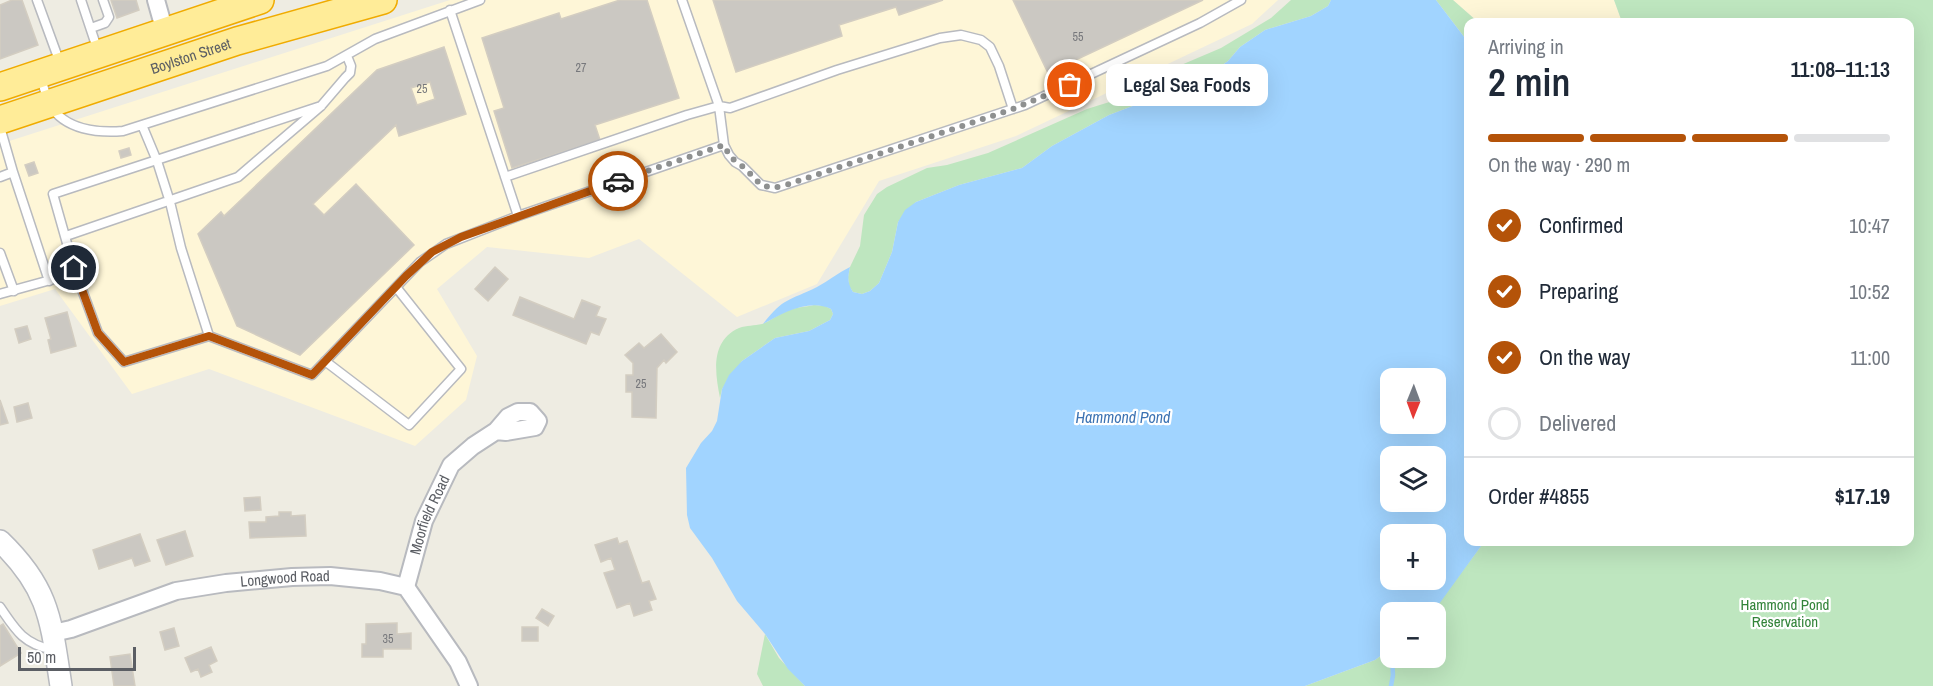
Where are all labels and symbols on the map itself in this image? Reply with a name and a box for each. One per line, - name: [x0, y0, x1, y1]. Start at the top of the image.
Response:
- house number: 55: [1073, 29, 1084, 45]
- street label: Boylston Street: [148, 33, 234, 79]
- pin: [1044, 59, 1095, 110]
- house number: 27: [576, 60, 587, 76]
- callout: Legal Sea Foods: [1106, 64, 1268, 106]
- house number: 25: [417, 81, 428, 97]
- courier: [588, 151, 648, 211]
- pin: [48, 242, 99, 293]
- north arrow: [1380, 368, 1446, 434]
- house number: 25: [636, 376, 647, 392]
- water label: Hammond Pond: [1076, 406, 1171, 428]
- street label: Moorfield Road: [404, 471, 455, 557]
- street label: Longwood Road: [239, 565, 330, 592]
- park label: Hammond Pond Reservation: [1741, 594, 1829, 632]
- house number: 35: [383, 631, 394, 647]
- scale bar: [18, 644, 136, 672]

